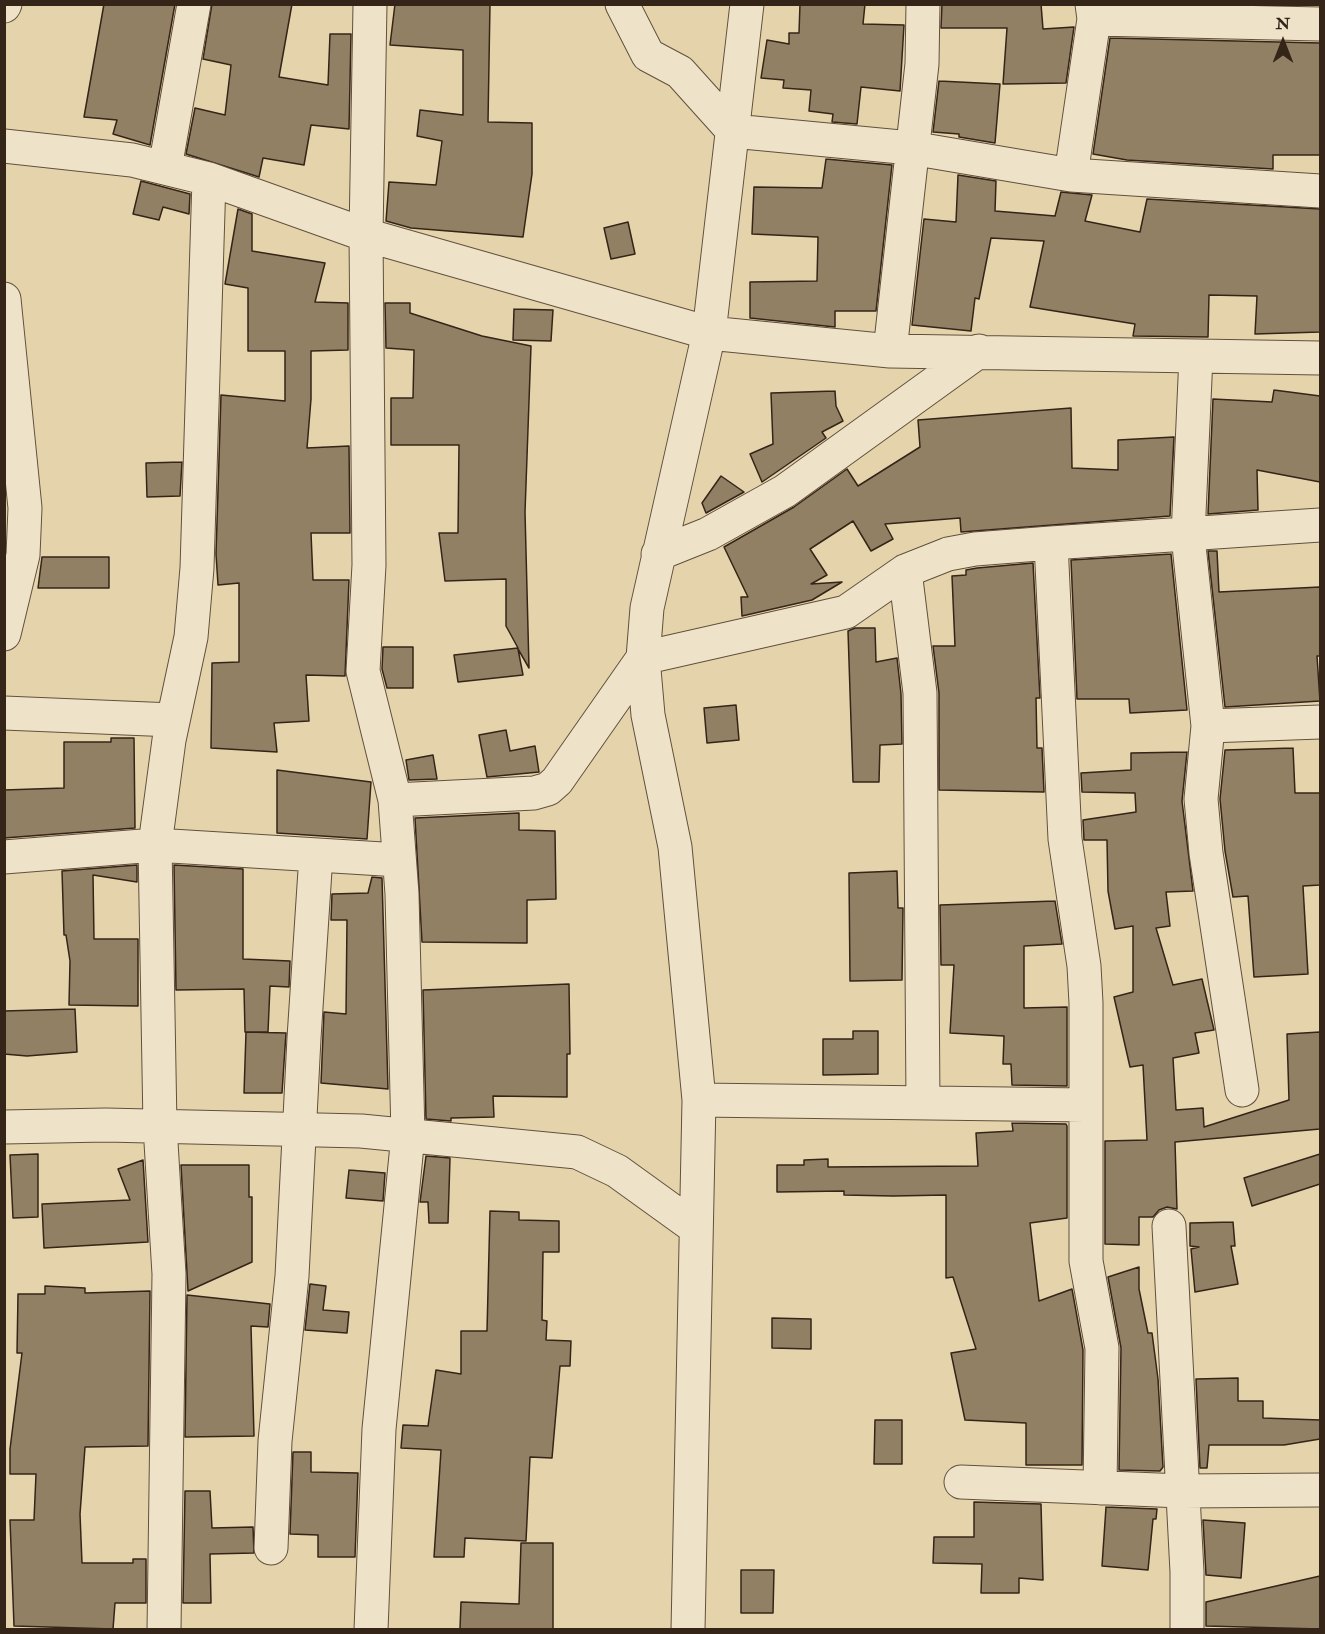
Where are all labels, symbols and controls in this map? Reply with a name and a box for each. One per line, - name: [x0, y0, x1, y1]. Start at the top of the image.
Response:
- north arrow: [1253, 12, 1313, 72]
- text: N: [1276, 14, 1290, 34]

